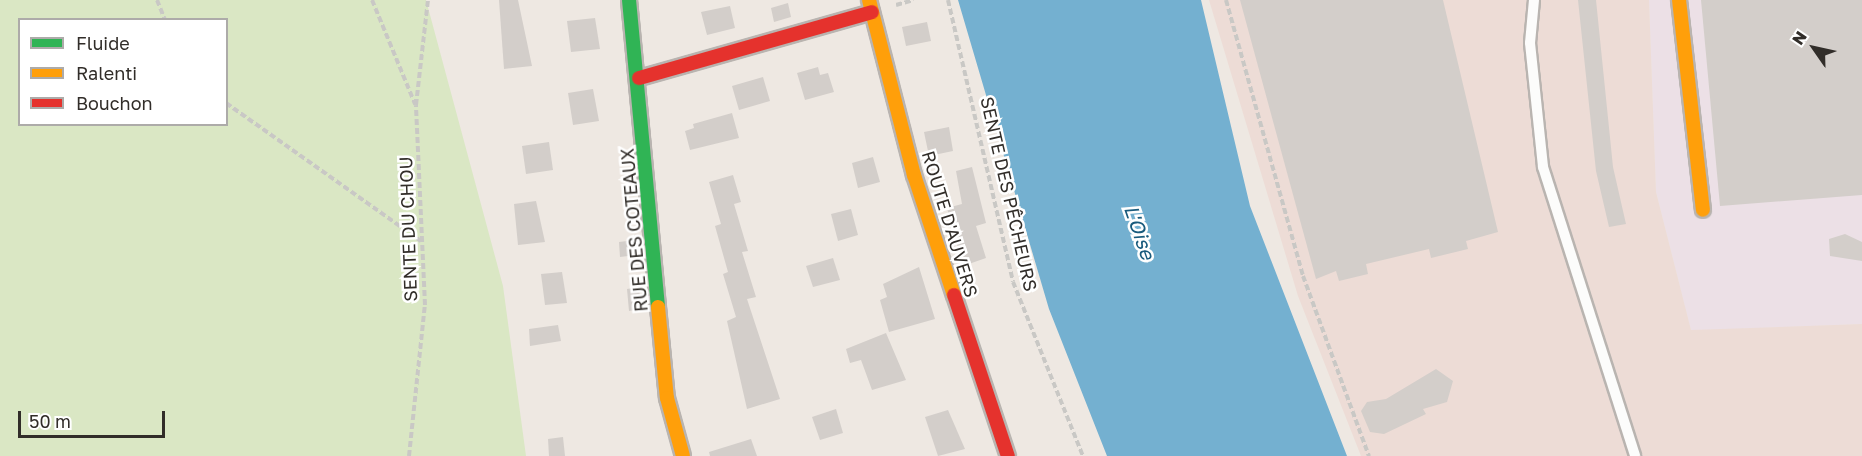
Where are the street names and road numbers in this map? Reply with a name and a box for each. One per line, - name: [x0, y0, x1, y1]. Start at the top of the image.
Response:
- street label: SENTE DES PÊCHEURS: [976, 95, 1042, 293]
- street label: RUE DES COTEAUX: [616, 147, 652, 313]
- street label: ROUTE D'AUVERS: [917, 148, 983, 300]
- street label: SENTE DU CHOU: [395, 156, 421, 302]

